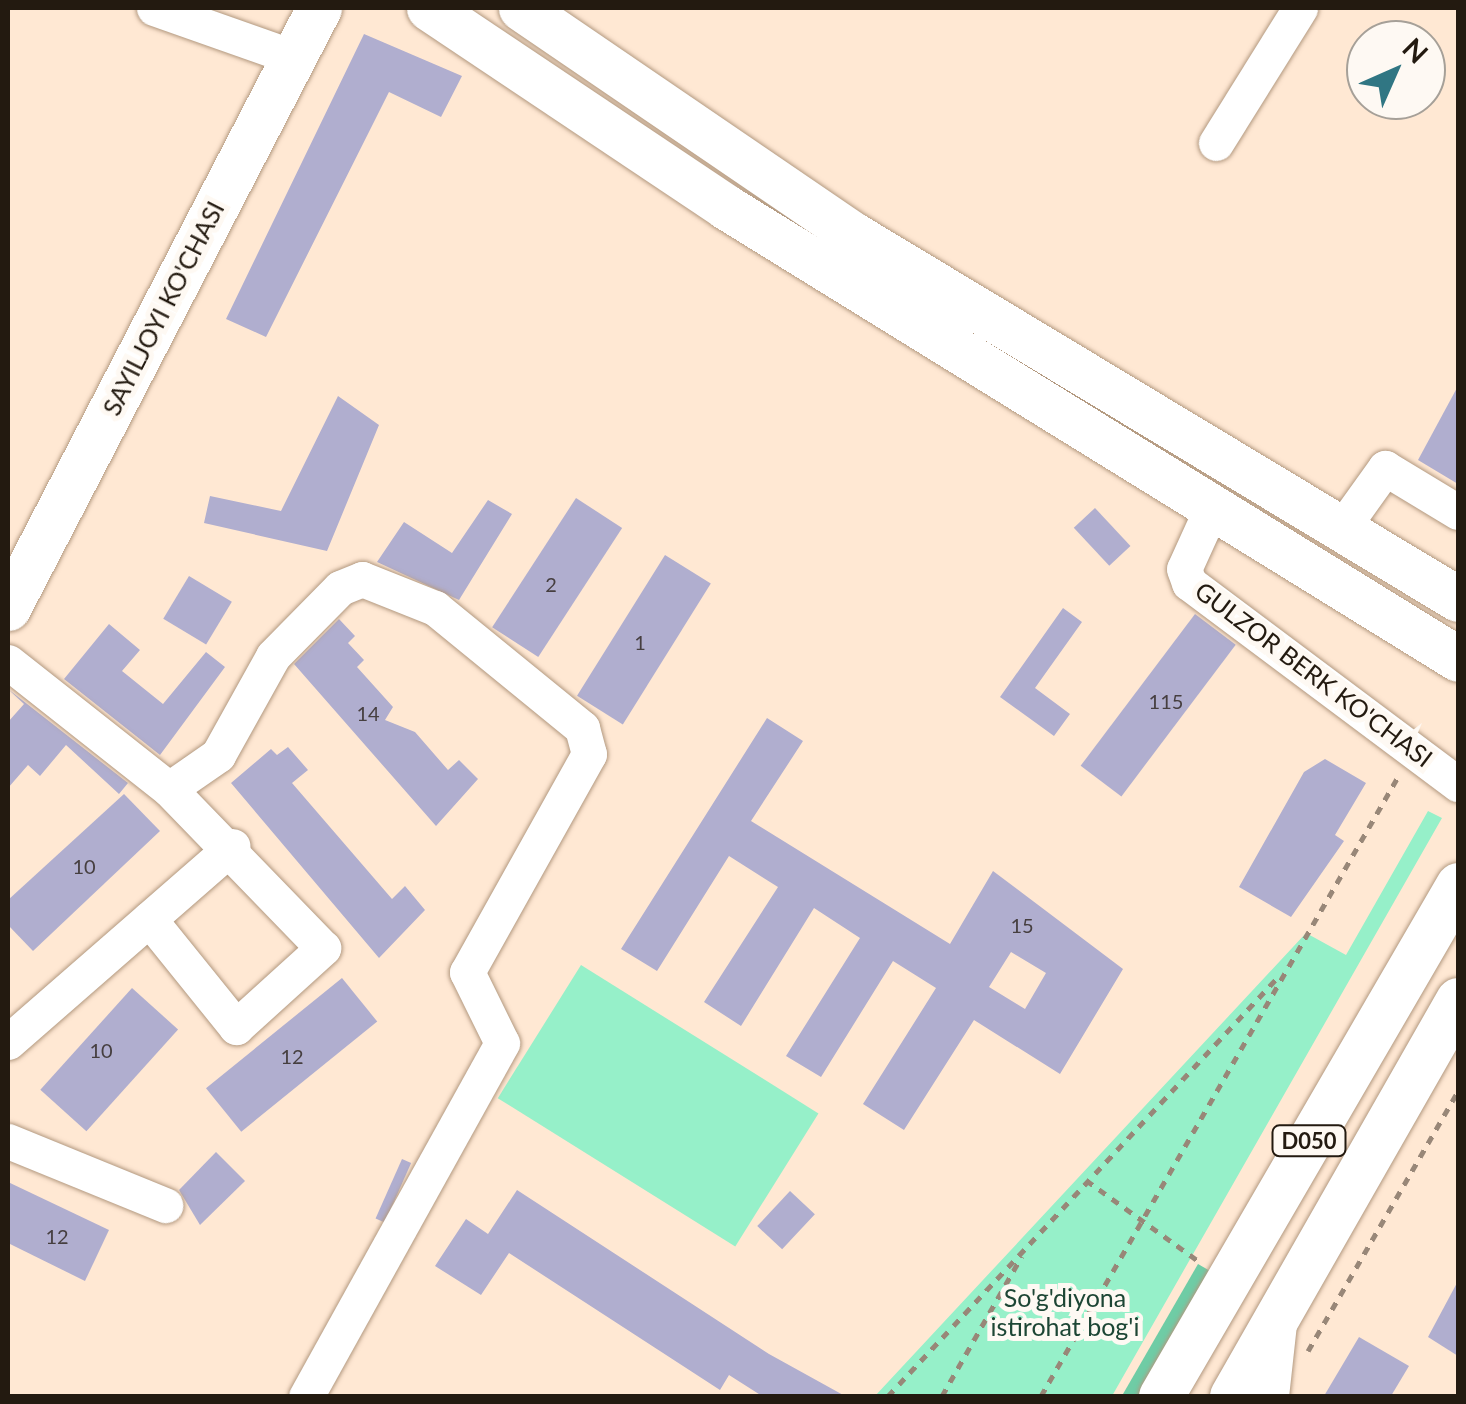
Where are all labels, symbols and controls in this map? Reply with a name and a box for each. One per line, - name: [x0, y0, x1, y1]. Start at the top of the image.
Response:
- north arrow: [1346, 20, 1446, 120]
- text: N: [1396, 31, 1435, 70]
- street label: SAYILJOYI KO'CHASI: [96, 196, 230, 420]
- house number: 2: [545, 572, 557, 596]
- street label: GULZOR BERK KO'CHASI: [1189, 575, 1439, 773]
- house number: 1: [634, 630, 646, 654]
- house number: 115: [1149, 689, 1183, 713]
- house number: 14: [356, 701, 380, 725]
- house number: 10: [72, 854, 96, 878]
- house number: 15: [1010, 913, 1034, 937]
- house number: 10: [89, 1038, 113, 1062]
- house number: 12: [280, 1044, 304, 1068]
- road number: D050: [1269, 1124, 1349, 1158]
- house number: 12: [45, 1224, 69, 1248]
- park label: So'g'diyona istirohat bog'i: [991, 1283, 1139, 1342]

